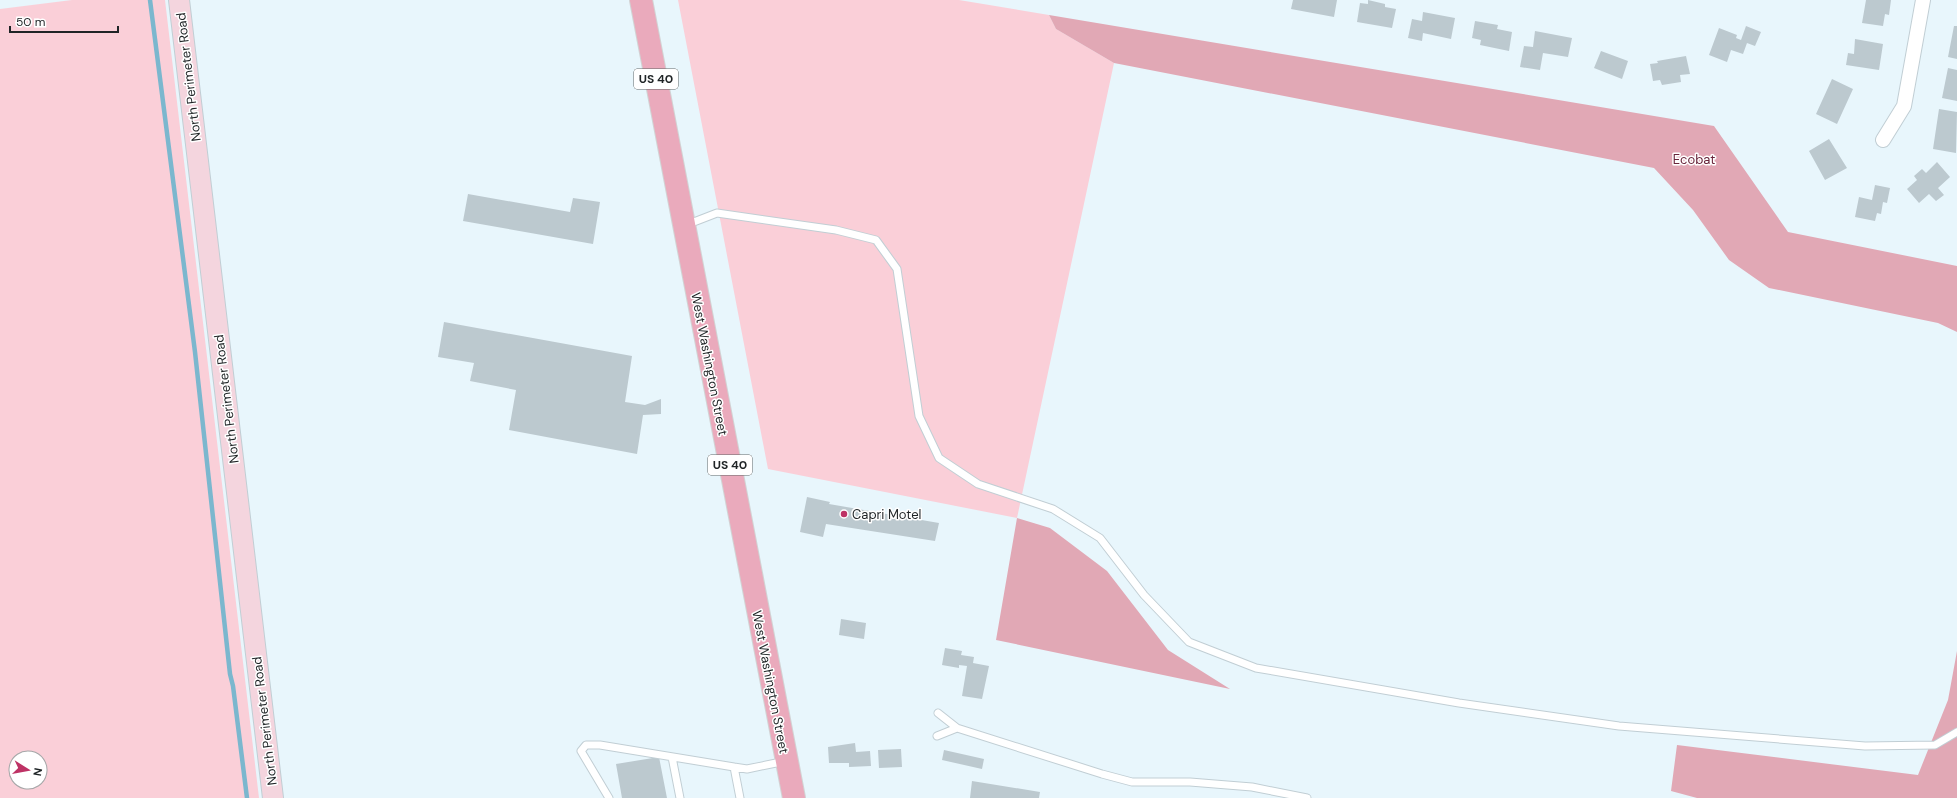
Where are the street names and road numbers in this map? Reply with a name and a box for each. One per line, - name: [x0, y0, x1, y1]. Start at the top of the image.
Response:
- street label: North Perimeter Road: [172, 12, 205, 142]
- road number: US 40: [634, 69, 678, 89]
- street label: West Washington Street: [687, 291, 732, 437]
- street label: North Perimeter Road: [210, 334, 243, 464]
- road number: US 40: [708, 455, 752, 475]
- street label: West Washington Street: [748, 609, 793, 755]
- street label: North Perimeter Road: [248, 656, 281, 786]

